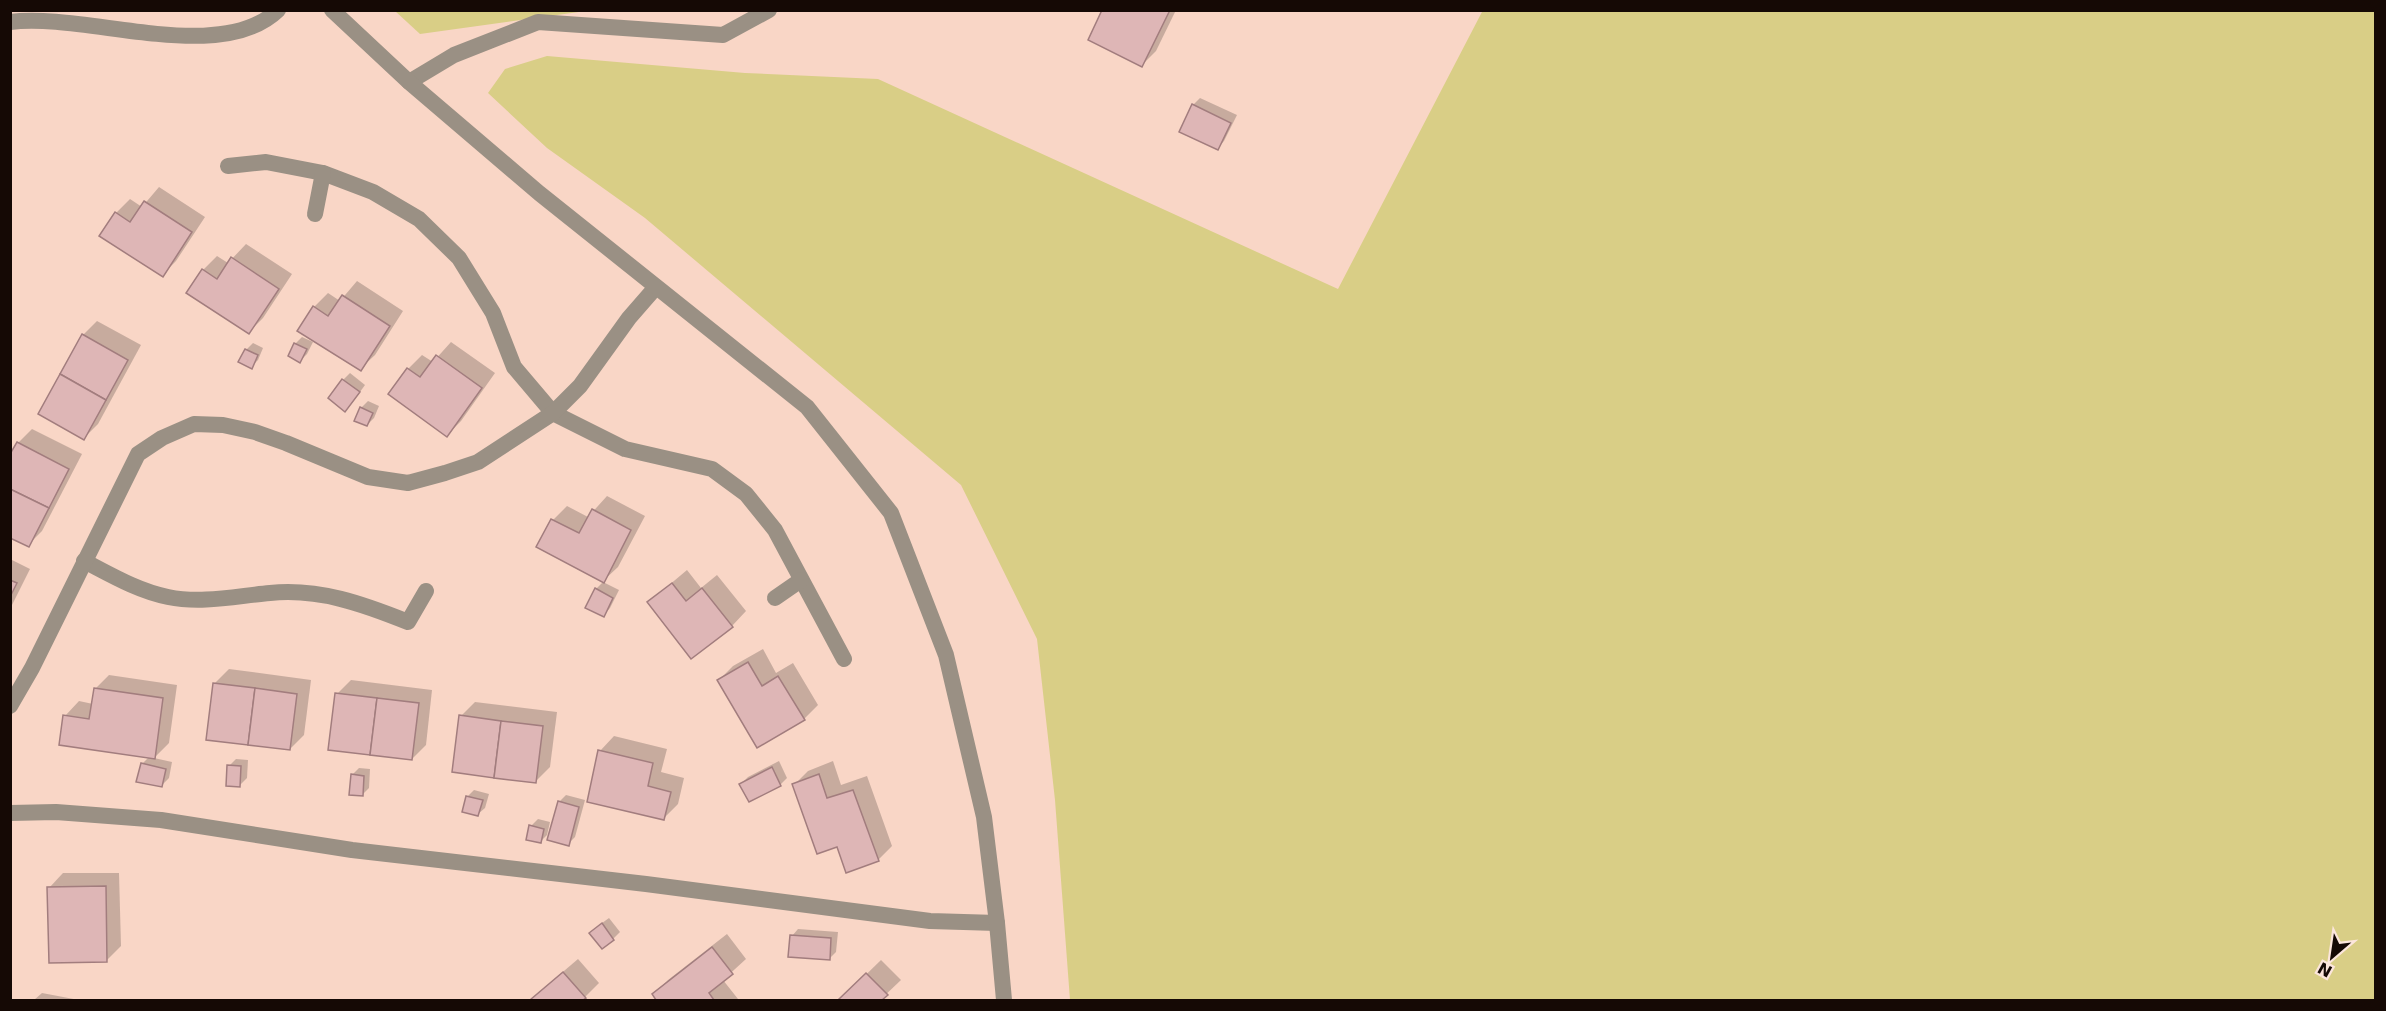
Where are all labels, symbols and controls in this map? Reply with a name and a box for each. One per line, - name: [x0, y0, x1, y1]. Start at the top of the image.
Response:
- north arrow: [2302, 927, 2362, 987]
- text: N: [2315, 958, 2335, 981]

